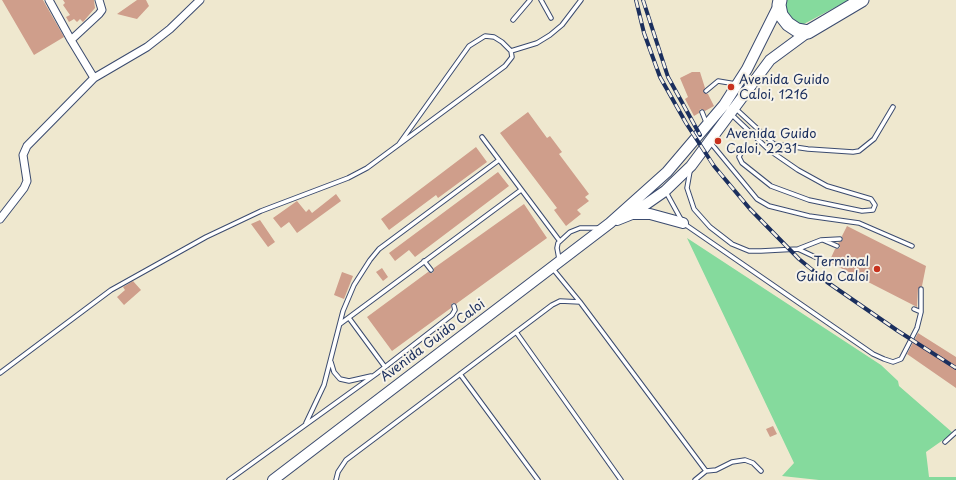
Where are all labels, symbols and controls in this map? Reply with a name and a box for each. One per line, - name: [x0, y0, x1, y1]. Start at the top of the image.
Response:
- place label: Avenida Guido Caloi, 1216: [739, 72, 829, 103]
- marker: Avenida Guido Caloi, 1216: [726, 82, 736, 92]
- place label: Avenida Guido Caloi, 2231: [726, 126, 816, 157]
- marker: Avenida Guido Caloi, 2231: [713, 136, 723, 146]
- place label: Terminal Guido Caloi: [796, 254, 869, 285]
- marker: Terminal Guido Caloi: [872, 264, 882, 274]
- street label: Avenida Guido Caloi: [378, 297, 488, 385]

